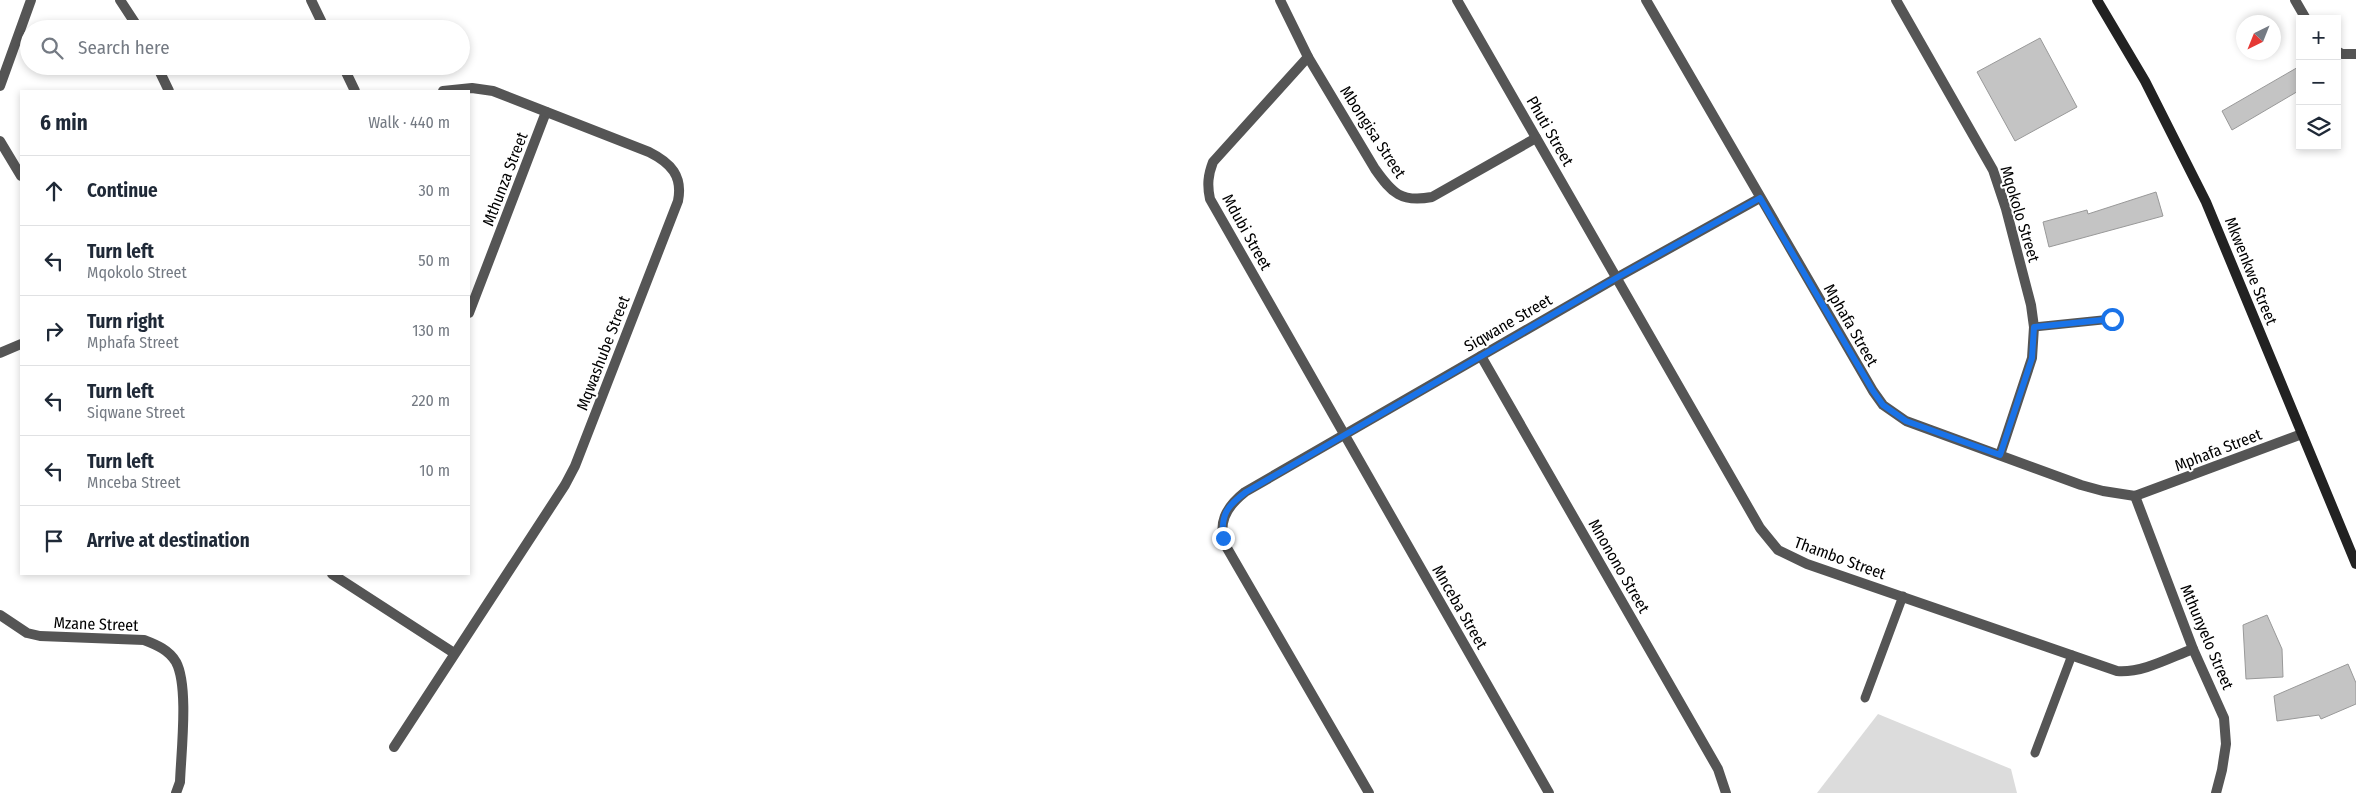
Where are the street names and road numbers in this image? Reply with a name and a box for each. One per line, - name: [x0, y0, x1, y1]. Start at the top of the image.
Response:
- street label: Mbongisa Street: [1336, 82, 1410, 182]
- street label: Phuti Street: [1522, 93, 1578, 170]
- street label: Mthunza Street: [478, 129, 532, 229]
- street label: Mqokolo Street: [1996, 164, 2044, 265]
- street label: Mdubi Street: [1218, 191, 1276, 274]
- street label: Mkwenkwe Street: [2221, 214, 2282, 328]
- street label: Mphafa Street: [1820, 281, 1883, 370]
- street label: Siqwane Street: [1461, 290, 1556, 356]
- street label: Mqwashube Street: [572, 292, 634, 413]
- street label: Mphafa Street: [2172, 424, 2265, 475]
- street label: Mnonono Street: [1585, 516, 1654, 617]
- street label: Thambo Street: [1792, 533, 1889, 584]
- street label: Mnceba Street: [1428, 562, 1492, 653]
- street label: Mthunyelo Street: [2176, 582, 2238, 693]
- street label: Mzane Street: [53, 613, 139, 635]

